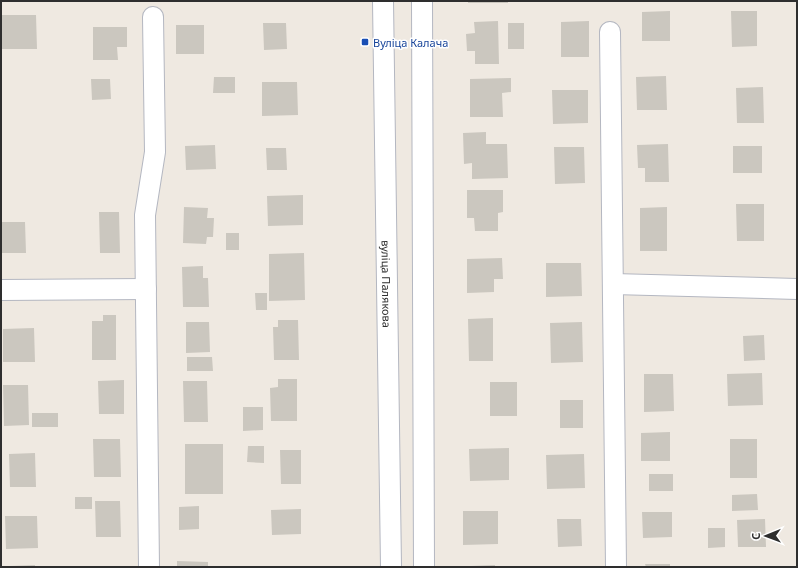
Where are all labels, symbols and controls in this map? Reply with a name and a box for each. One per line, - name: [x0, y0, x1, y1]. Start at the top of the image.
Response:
- place label: Вуліца Калача: [373, 35, 448, 50]
- marker: Вуліца Калача: [360, 37, 370, 47]
- street label: вуліца Палякова: [379, 240, 395, 328]
- north arrow: [746, 516, 786, 556]
- text: С: [748, 532, 763, 540]

